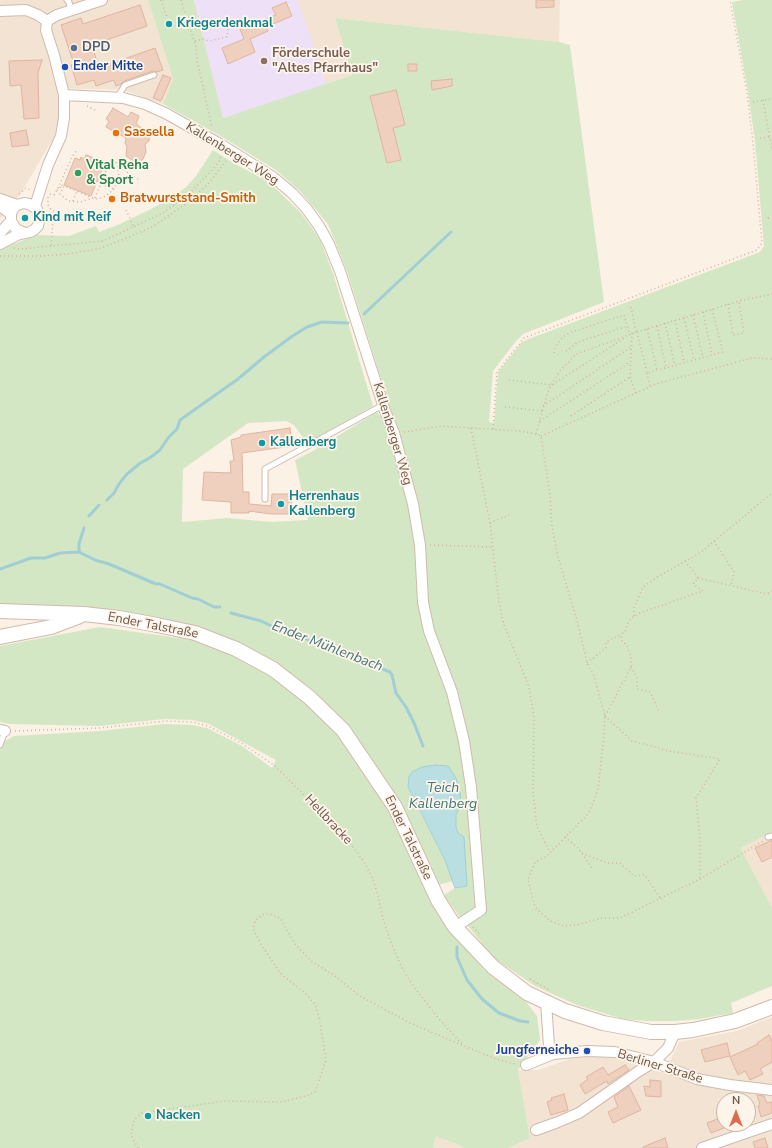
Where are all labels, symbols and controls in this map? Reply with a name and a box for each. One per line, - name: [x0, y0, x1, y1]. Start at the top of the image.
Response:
- place label: Kriegerdenkmal: [177, 16, 273, 32]
- marker: Kriegerdenkmal: [164, 19, 174, 29]
- place label: DPD: [82, 40, 110, 56]
- marker: DPD: [69, 43, 79, 53]
- place label: Förderschule "Altes Pfarrhaus": [272, 46, 378, 77]
- marker: Förderschule "Altes Pfarrhaus": [259, 56, 269, 66]
- place label: Ender Mitte: [73, 59, 143, 75]
- marker: Ender Mitte: [60, 62, 70, 72]
- street label: Kallenberger Weg: [183, 119, 281, 189]
- place label: Sassella: [124, 125, 174, 141]
- marker: Sassella: [111, 128, 121, 138]
- place label: Vital Reha & Sport: [86, 158, 149, 189]
- marker: Vital Reha & Sport: [73, 168, 83, 178]
- place label: Bratwurststand-Smith: [120, 191, 256, 207]
- marker: Bratwurststand-Smith: [107, 194, 117, 204]
- place label: Kind mit Reif: [33, 210, 111, 226]
- marker: Kind mit Reif: [20, 213, 30, 223]
- street label: Kallenberger Weg: [369, 381, 415, 487]
- place label: Kallenberg: [270, 435, 336, 451]
- marker: Kallenberg: [257, 438, 267, 448]
- place label: Herrenhaus Kallenberg: [289, 489, 359, 520]
- marker: Herrenhaus Kallenberg: [276, 499, 286, 509]
- street label: Ender Talstraße: [106, 610, 200, 642]
- water label: Ender Mühlenbach: [269, 618, 385, 676]
- water label: Teich Kallenberg: [409, 781, 477, 814]
- street label: Hellbracke: [301, 792, 355, 848]
- street label: Ender Talstraße: [381, 793, 435, 883]
- place label: Jungferneiche: [496, 1043, 579, 1059]
- marker: Jungferneiche: [582, 1046, 592, 1056]
- street label: Berliner Straße: [615, 1047, 705, 1087]
- north arrow: [716, 1092, 756, 1132]
- text: N: [732, 1093, 740, 1108]
- place label: Nacken: [156, 1108, 200, 1124]
- marker: Nacken: [143, 1111, 153, 1121]

